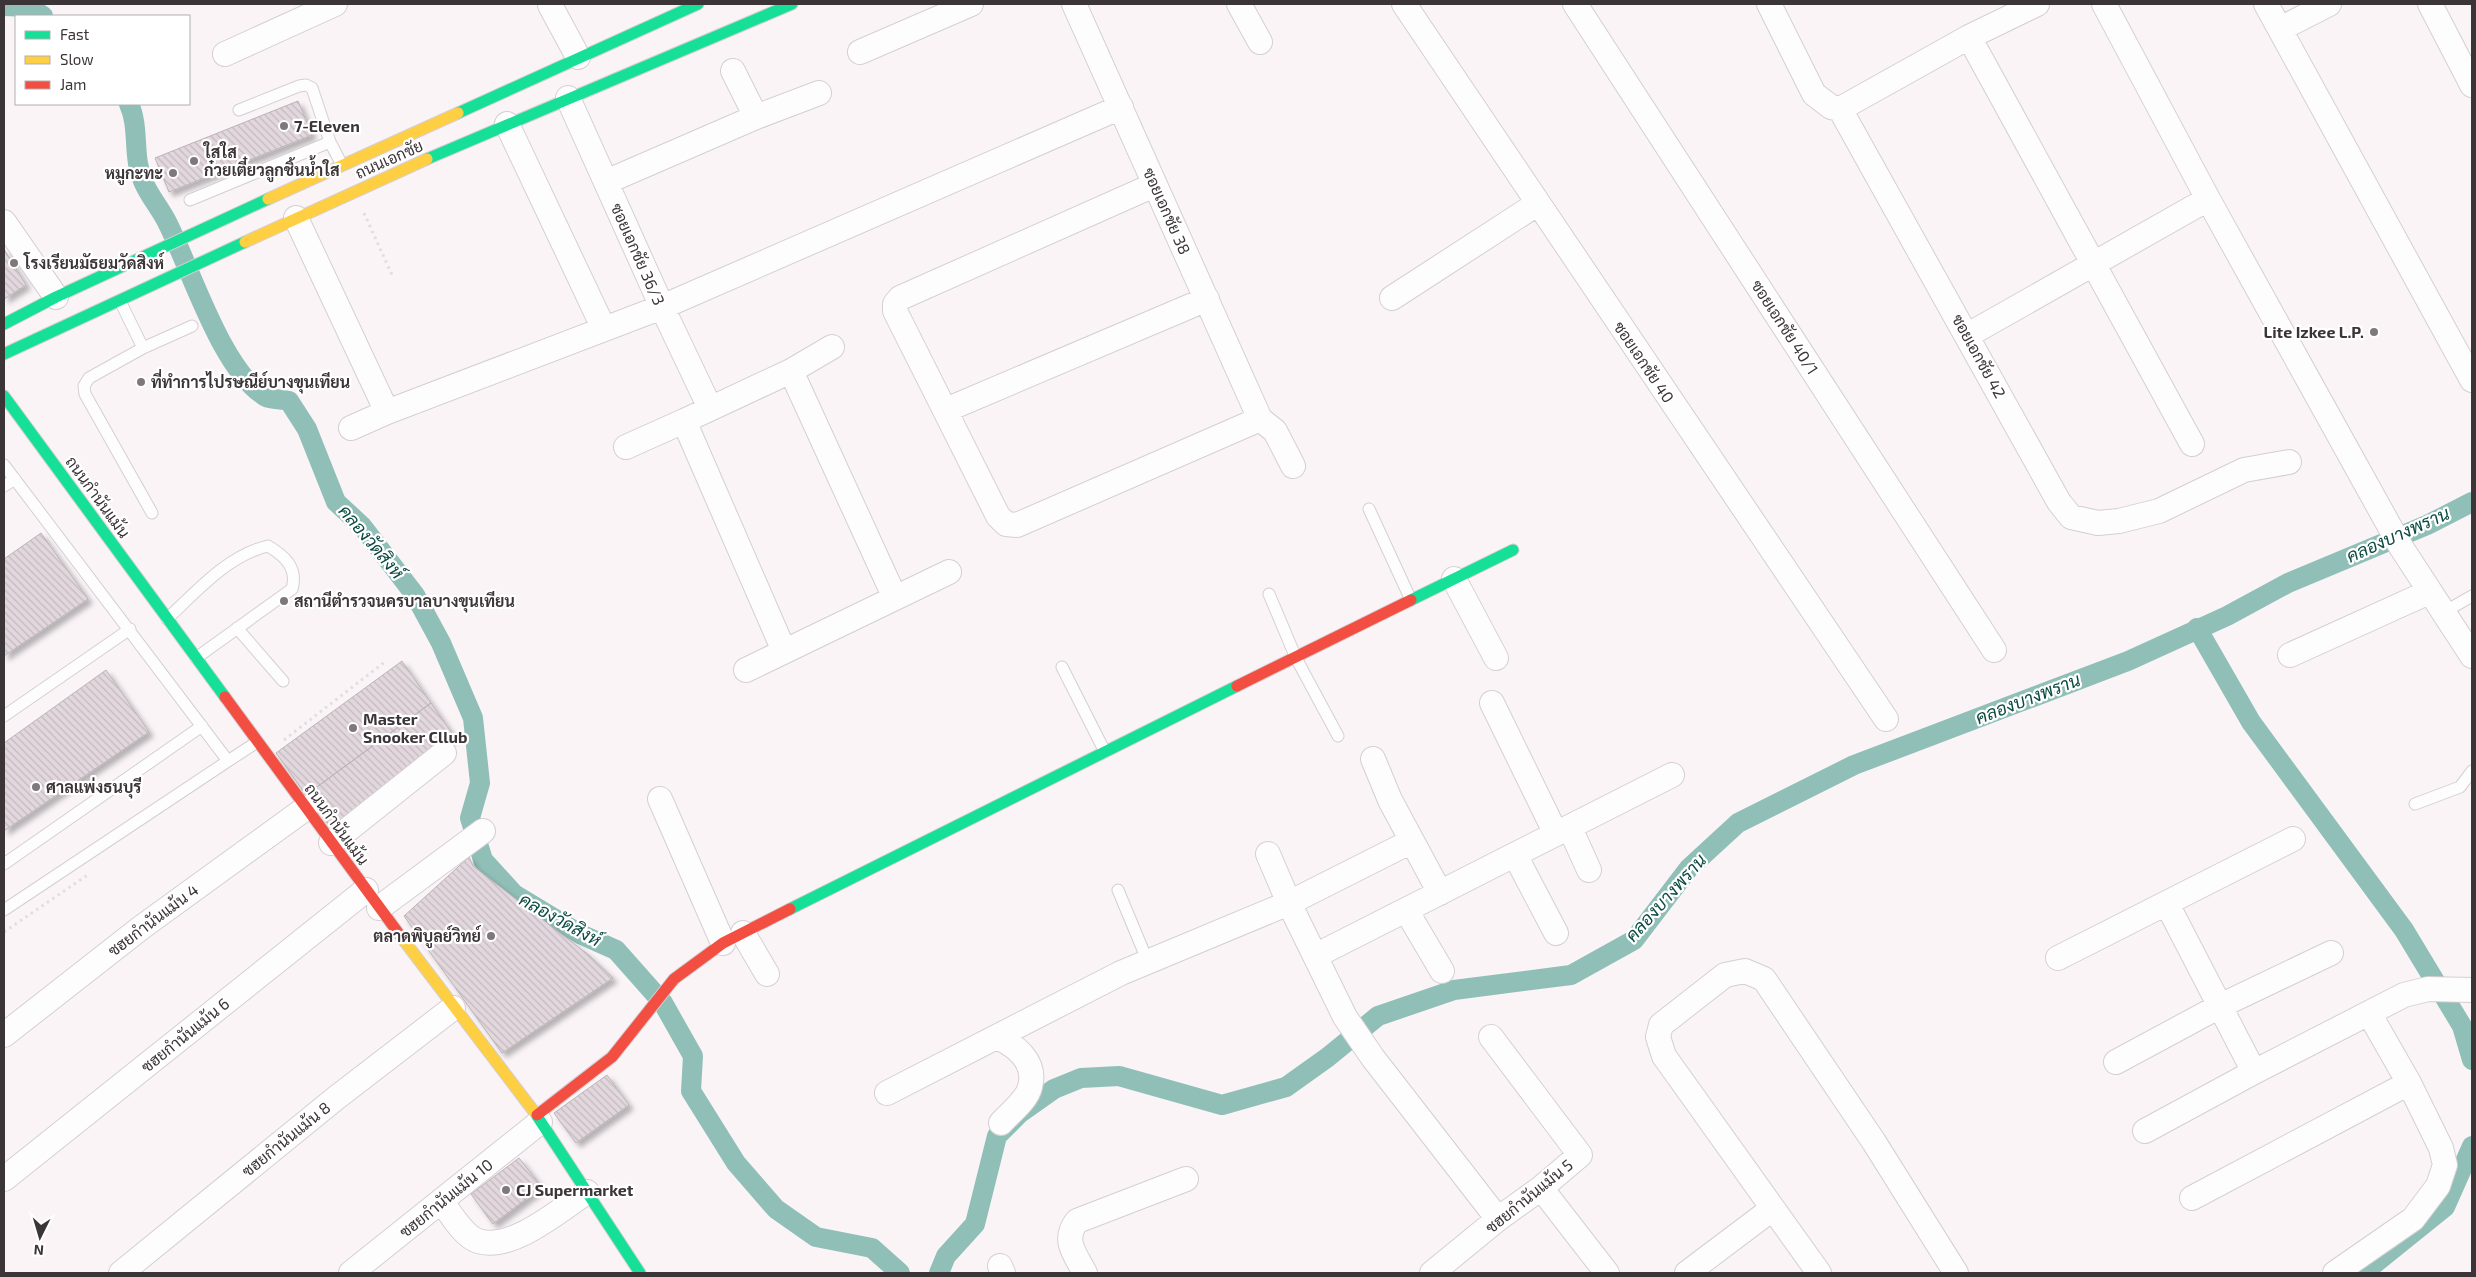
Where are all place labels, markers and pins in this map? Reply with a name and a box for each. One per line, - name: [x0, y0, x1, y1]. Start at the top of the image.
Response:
- place label: 7-Eleven: [294, 116, 360, 135]
- marker: 7-Eleven: [278, 120, 290, 132]
- place label: ใสใส ก๋วยเตี๋ยวลูกชิ้นน้ำใส: [202, 141, 340, 183]
- marker: ใสใส ก๋วยเตี๋ยวลูกชิ้นน้ำใส: [188, 155, 200, 167]
- place label: หมูกะทะ: [105, 163, 163, 186]
- marker: หมูกะทะ: [167, 167, 179, 179]
- place label: โรงเรียนมัธยมวัดสิงห์: [23, 252, 165, 272]
- marker: โรงเรียนมัธยมวัดสิงห์: [8, 257, 20, 269]
- place label: Lite Izkee L.P.: [2264, 322, 2364, 341]
- marker: Lite Izkee L.P.: [2368, 326, 2380, 338]
- place label: ที่ทำการไปรษณีย์บางขุนเทียน: [151, 368, 350, 394]
- marker: ที่ทำการไปรษณีย์บางขุนเทียน: [135, 376, 147, 388]
- place label: สถานีตำรวจนครบาลบางขุนเทียน: [294, 591, 515, 613]
- marker: สถานีตำรวจนครบาลบางขุนเทียน: [278, 595, 290, 607]
- place label: Master Snooker Cllub: [363, 709, 467, 746]
- marker: Master Snooker Cllub: [347, 722, 359, 734]
- place label: ศาลแพ่งธนบุรี: [46, 777, 142, 799]
- marker: ศาลแพ่งธนบุรี: [30, 781, 42, 793]
- place label: ตลาดพิบูลย์วิทย์: [373, 925, 482, 949]
- marker: ตลาดพิบูลย์วิทย์: [485, 930, 497, 942]
- place label: CJ Supermarket: [516, 1180, 634, 1199]
- marker: CJ Supermarket: [500, 1184, 512, 1196]

